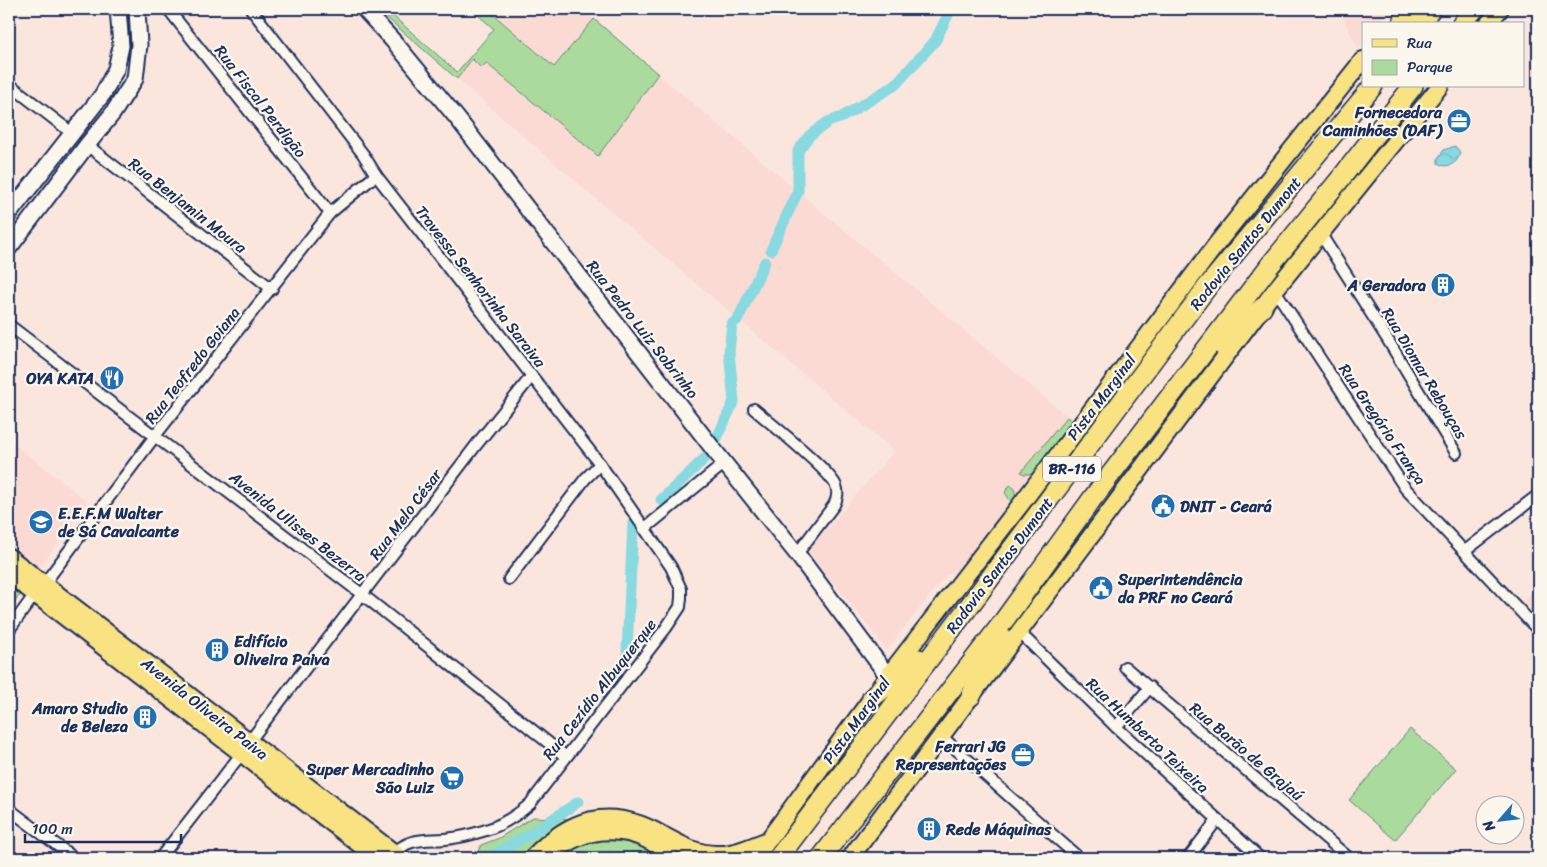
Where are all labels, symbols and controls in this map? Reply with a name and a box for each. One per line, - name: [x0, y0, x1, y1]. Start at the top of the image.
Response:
- legend: [1362, 22, 1524, 88]
- text: Rua: [1407, 30, 1432, 56]
- street label: Rua Fiscal Perdigão: [207, 38, 314, 164]
- text: Parque: [1407, 54, 1452, 80]
- place label: Fornecedora Caminhões (DAF): [1322, 98, 1443, 145]
- office icon: Fornecedora Caminhões (DAF): [1446, 108, 1472, 134]
- street label: Rua Benjamin Moura: [122, 150, 254, 262]
- street label: Rodovia Santos Dumont: [1182, 170, 1309, 317]
- street label: Travessa Senhorinha Saraiva: [408, 199, 554, 375]
- street label: Rua Pedro Luiz Sobrinho: [579, 253, 706, 405]
- place label: A Geradora: [1347, 271, 1426, 300]
- building icon: A Geradora: [1430, 272, 1456, 298]
- street label: Rua Teofredo Goiana: [137, 300, 248, 431]
- street label: Rua Diomar Rebouças: [1374, 302, 1476, 445]
- street label: Pista Marginal: [1059, 347, 1144, 447]
- street label: Rua Gregório França: [1331, 357, 1434, 491]
- place label: OYA KATA: [25, 364, 94, 393]
- restaurant icon: OYA KATA: [99, 365, 125, 391]
- road number: BR-116: [1043, 456, 1101, 482]
- street label: Rua Melo César: [361, 461, 450, 566]
- street label: Avenida Ulisses Bezerra: [222, 463, 374, 590]
- street label: Rodovia Santos Dumont: [938, 490, 1061, 640]
- place label: DNIT - Ceará: [1180, 492, 1272, 521]
- public building icon: DNIT - Ceará: [1150, 493, 1176, 519]
- place label: E.E.F.M Walter de Sá Cavalcante: [58, 499, 180, 546]
- school or university icon: E.E.F.M Walter de Sá Cavalcante: [28, 509, 54, 535]
- place label: Superintendência da PRF no Ceará: [1117, 565, 1243, 612]
- public building icon: Superintendência da PRF no Ceará: [1088, 575, 1114, 601]
- street label: Rua Cezídio Albuquerque: [535, 612, 664, 767]
- place label: Edifício Oliveira Paiva: [233, 627, 330, 674]
- building icon: Edifício Oliveira Paiva: [204, 637, 230, 663]
- street label: Avenida Oliveira Paiva: [134, 648, 275, 768]
- street label: Pista Marginal: [815, 670, 899, 770]
- street label: Rua Humberto Teixeira: [1079, 670, 1216, 801]
- place label: Amaro Studio de Beleza: [31, 694, 129, 741]
- street label: Rua Barão de Grajaú: [1183, 694, 1311, 809]
- building icon: Amaro Studio de Beleza: [132, 704, 158, 730]
- place label: Ferrari JG Representações: [895, 732, 1006, 779]
- office icon: Ferrari JG Representações: [1010, 742, 1036, 768]
- place label: Super Mercadinho São Luiz: [305, 755, 435, 802]
- supermarket icon: Super Mercadinho São Luiz: [439, 765, 465, 791]
- north arrow: [1474, 794, 1524, 844]
- scale bar: [25, 812, 181, 844]
- place label: Rede Máquinas: [945, 815, 1052, 844]
- text: N: [1476, 815, 1503, 837]
- text: 100 m: [32, 816, 73, 842]
- building icon: Rede Máquinas: [916, 816, 942, 842]

